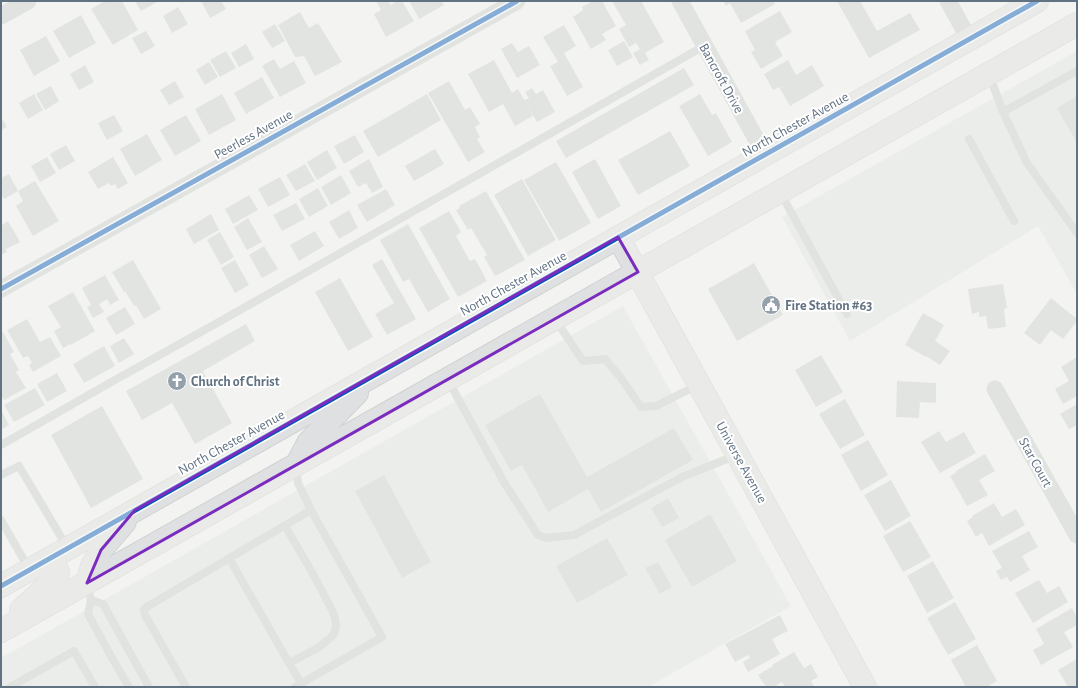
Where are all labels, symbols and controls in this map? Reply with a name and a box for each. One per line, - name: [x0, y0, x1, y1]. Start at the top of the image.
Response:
- street label: Bancroft Drive: [696, 41, 746, 116]
- street label: North Chester Avenue: [740, 90, 851, 160]
- street label: Peerless Avenue: [212, 108, 295, 162]
- street label: North Chester Avenue: [458, 249, 569, 319]
- public building icon: Fire Station #63: [760, 294, 782, 316]
- place label: Fire Station #63: [785, 299, 872, 313]
- church icon: Church of Christ: [166, 370, 188, 392]
- place label: Church of Christ: [191, 375, 280, 389]
- street label: North Chester Avenue: [176, 408, 287, 478]
- street label: Universe Avenue: [713, 419, 769, 505]
- street label: Star Court: [1016, 435, 1055, 490]

